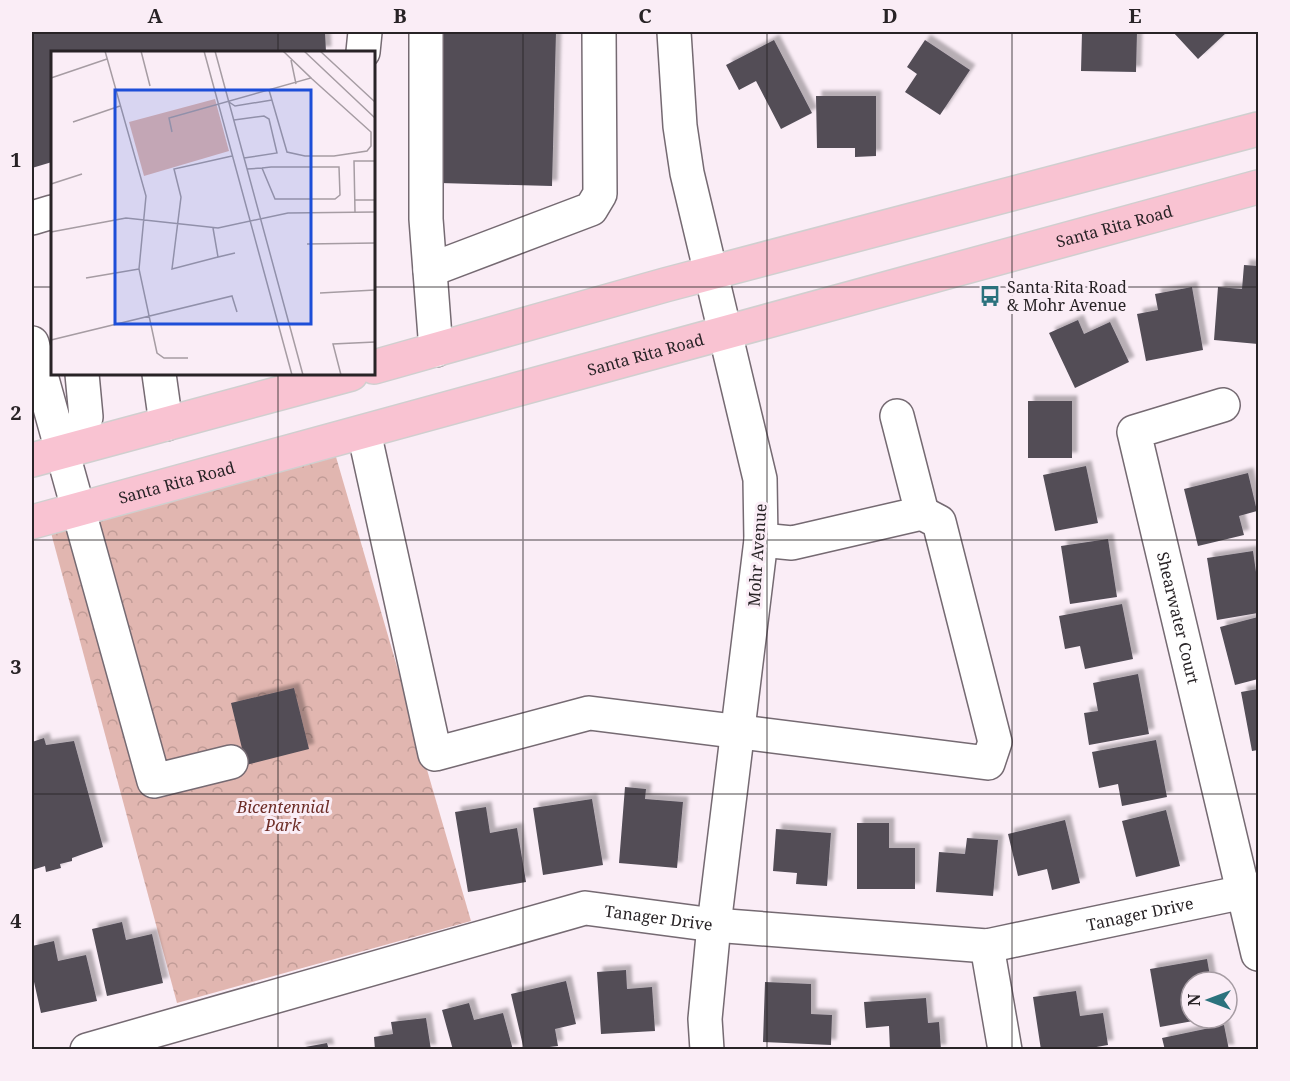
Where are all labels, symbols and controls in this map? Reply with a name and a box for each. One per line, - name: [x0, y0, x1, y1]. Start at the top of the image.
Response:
- text: A: [147, 2, 163, 29]
- text: B: [393, 2, 407, 29]
- text: C: [638, 2, 652, 29]
- text: D: [882, 2, 898, 29]
- text: E: [1128, 2, 1142, 29]
- inset map: [51, 51, 375, 375]
- text: 1: [10, 146, 22, 173]
- street label: Santa Rita Road: [1054, 200, 1175, 253]
- place label: Santa Rita Road & Mohr Avenue: [1007, 276, 1127, 316]
- bus stop icon: Santa Rita Road & Mohr Avenue: [978, 284, 1002, 308]
- street label: Santa Rita Road: [585, 328, 706, 381]
- text: 2: [10, 399, 22, 426]
- street label: Santa Rita Road: [116, 456, 238, 509]
- street label: Mohr Avenue: [742, 503, 772, 607]
- street label: Shearwater Court: [1152, 550, 1205, 686]
- text: 3: [10, 653, 22, 680]
- park label: Bicentennial Park: [236, 796, 329, 836]
- street label: Tanager Drive: [1084, 892, 1195, 936]
- street label: Tanager Drive: [603, 900, 714, 936]
- text: 4: [10, 907, 22, 934]
- north arrow: [1179, 970, 1239, 1030]
- text: N: [1183, 993, 1205, 1006]

